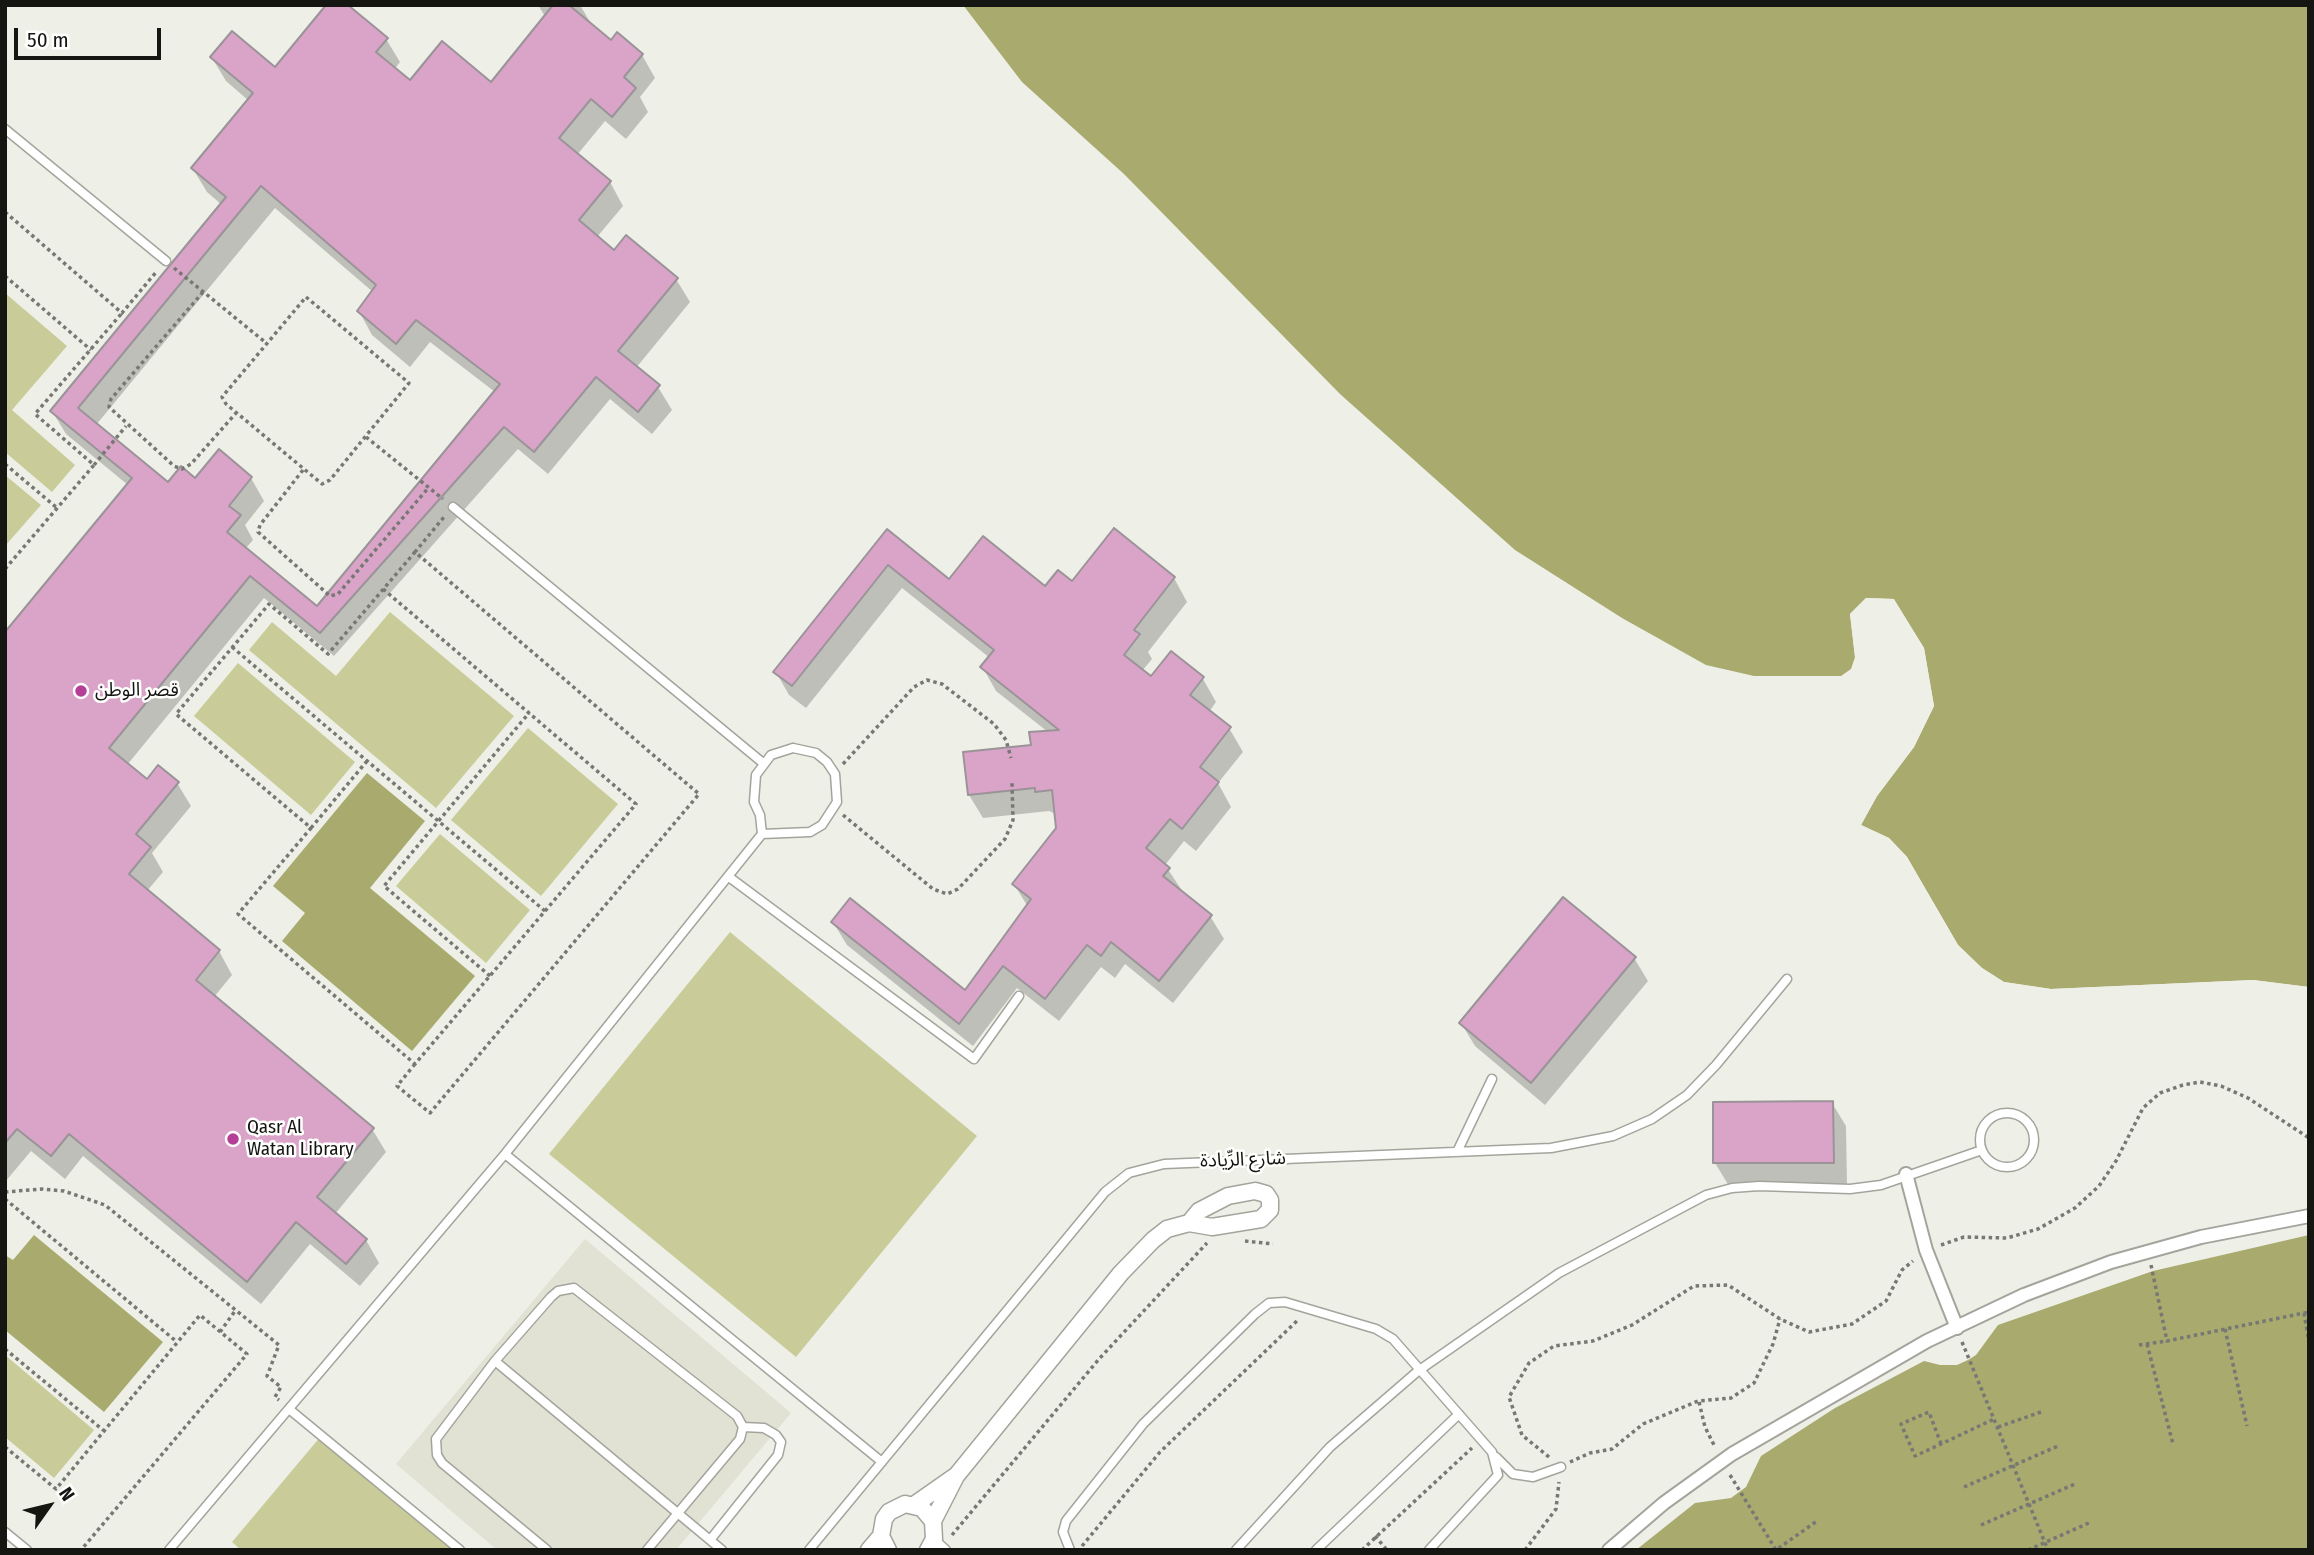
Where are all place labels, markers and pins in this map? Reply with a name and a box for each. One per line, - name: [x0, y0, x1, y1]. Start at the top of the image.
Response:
- place label: قصر الوطن: [95, 680, 179, 702]
- marker: قصر الوطن: [73, 683, 89, 699]
- place label: Qasr Al Watan Library: [247, 1117, 354, 1161]
- marker: Qasr Al Watan Library: [225, 1131, 241, 1147]

